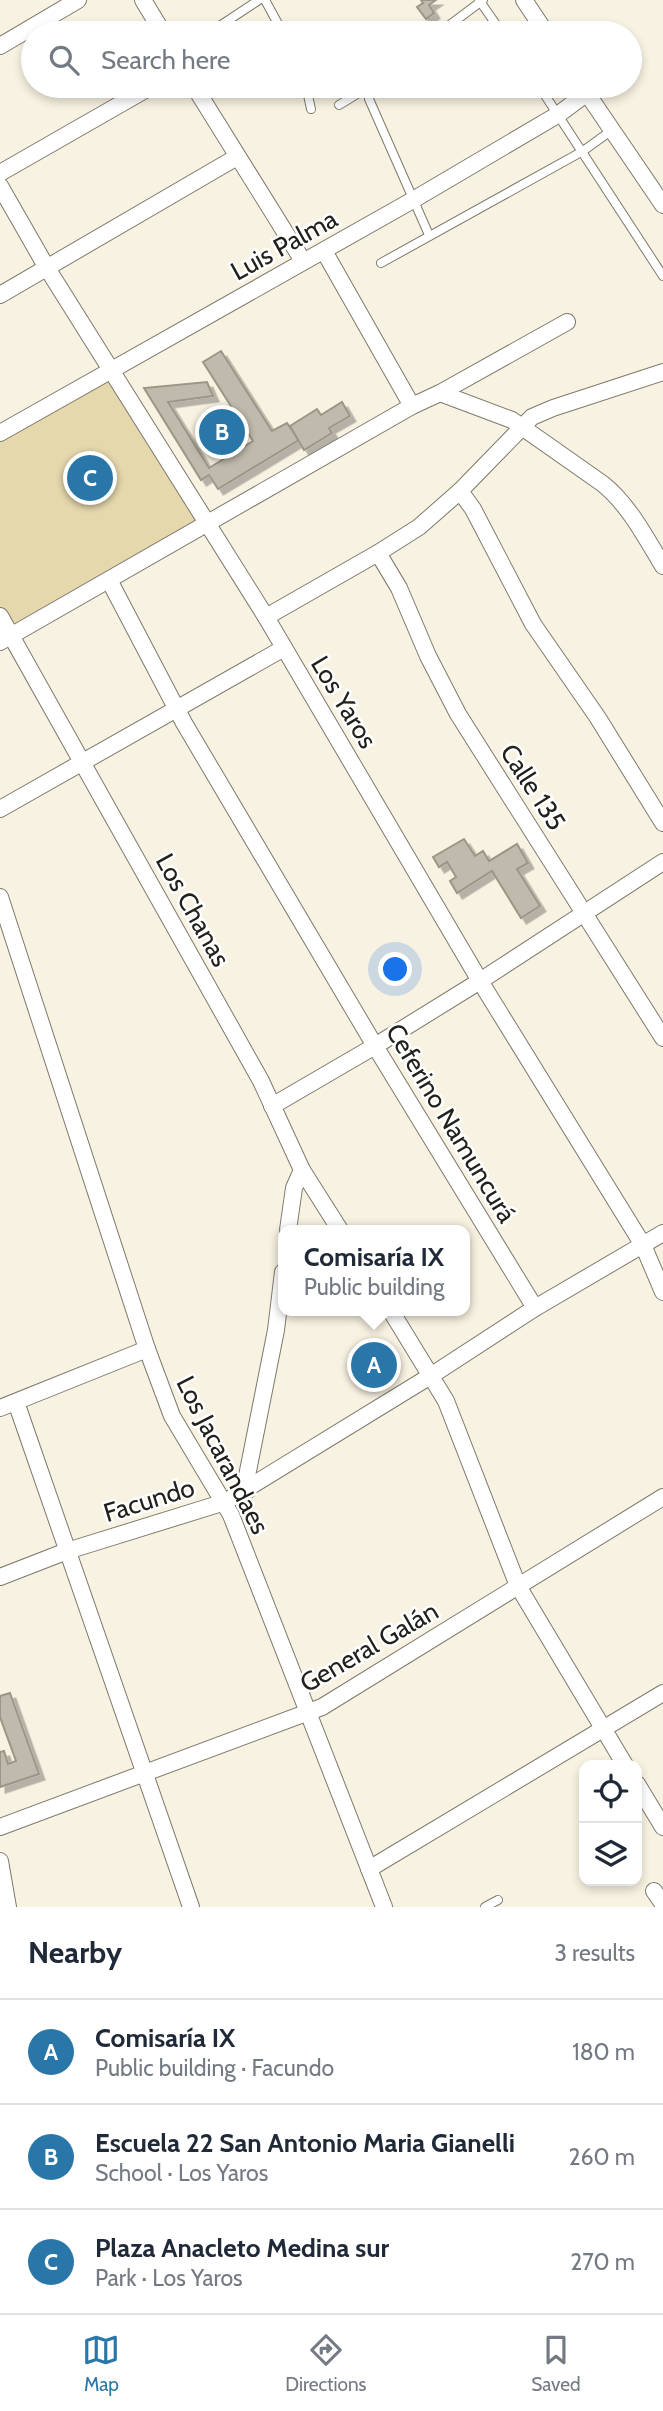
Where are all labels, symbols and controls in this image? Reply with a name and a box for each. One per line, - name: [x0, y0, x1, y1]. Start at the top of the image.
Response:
- search box: [21, 21, 642, 98]
- icon: search: [45, 41, 83, 79]
- text: Search here: [101, 44, 230, 76]
- street label: Luis Palma: [225, 202, 343, 287]
- pin: B: [199, 406, 245, 458]
- pin: C: [67, 452, 113, 504]
- street label: Los Yaros: [304, 650, 384, 754]
- street label: Calle 135: [493, 738, 573, 836]
- street label: Los Chanas: [149, 848, 237, 972]
- your location: [378, 952, 412, 986]
- street label: Ceferino Namuncurá: [379, 1018, 523, 1229]
- popup: [278, 1225, 470, 1316]
- text: Comisaría IX: [304, 1241, 444, 1273]
- text: Public building: [304, 1273, 444, 1301]
- pin: A: [351, 1339, 397, 1391]
- street label: Los Jacarandaes: [170, 1371, 277, 1539]
- street label: Facundo: [100, 1471, 198, 1529]
- street label: General Galán: [294, 1595, 444, 1699]
- map controls: [579, 1760, 642, 1886]
- button: locate: [579, 1760, 642, 1823]
- button: layers: [579, 1823, 642, 1886]
- text: Nearby: [28, 1934, 122, 1971]
- text: 3 results: [554, 1939, 635, 1967]
- text: Comisaría IX: [95, 2022, 235, 2054]
- text: A: [44, 2038, 58, 2066]
- text: 180 m: [572, 2038, 635, 2066]
- text: Public building · Facundo: [95, 2054, 334, 2082]
- text: Escuela 22 San Antonio Maria Gianelli: [95, 2127, 515, 2159]
- text: B: [44, 2143, 58, 2171]
- text: 260 m: [568, 2143, 635, 2171]
- text: School · Los Yaros: [95, 2159, 268, 2187]
- text: Plaza Anacleto Medina sur: [95, 2232, 389, 2264]
- text: C: [44, 2248, 58, 2276]
- text: 270 m: [570, 2248, 635, 2276]
- text: Park · Los Yaros: [95, 2264, 243, 2292]
- tab: Map: [82, 2331, 120, 2396]
- tab: Directions: [285, 2331, 366, 2396]
- tab: Saved: [531, 2331, 581, 2396]

